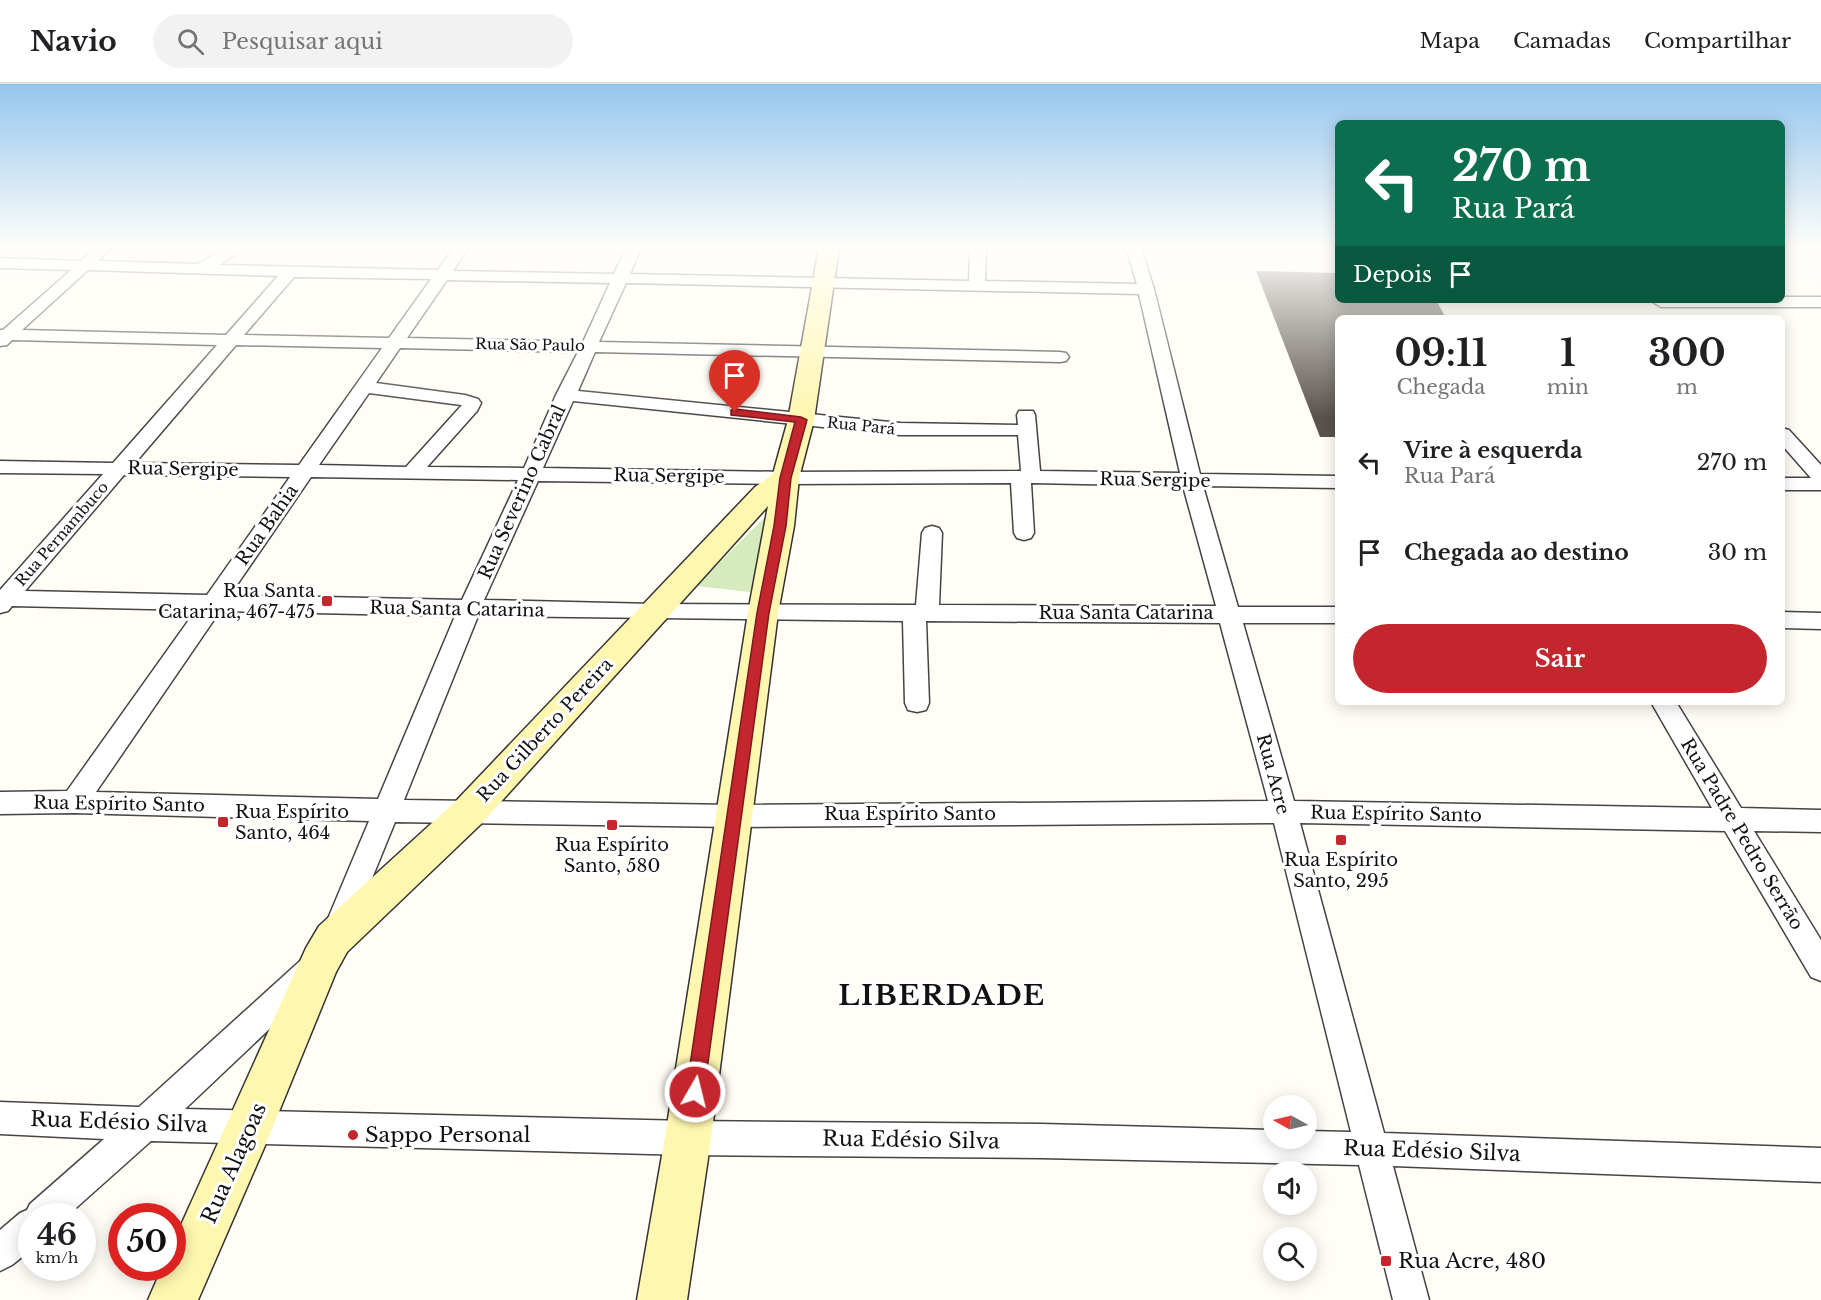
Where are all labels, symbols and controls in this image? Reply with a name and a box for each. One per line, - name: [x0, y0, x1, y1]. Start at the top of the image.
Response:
- search box: [153, 14, 573, 68]
- text: Navio: [30, 24, 117, 59]
- icon: search: [174, 25, 207, 58]
- text: Pesquisar aqui: [222, 28, 383, 55]
- text: Mapa: [1420, 28, 1480, 54]
- text: Camadas: [1513, 28, 1611, 54]
- text: Compartilhar: [1644, 28, 1791, 54]
- text: 270 m: [1452, 140, 1590, 192]
- icon: left: [1353, 144, 1431, 222]
- text: Rua Pará: [1452, 192, 1575, 225]
- icon: arrive: [1444, 258, 1477, 291]
- text: Depois: [1353, 261, 1432, 288]
- text: 09:11: [1394, 331, 1487, 376]
- text: 1: [1560, 331, 1576, 376]
- text: 300: [1648, 331, 1726, 376]
- street label: Rua São Paulo: [475, 334, 585, 355]
- pin: [709, 350, 760, 412]
- icon: arrive: [718, 359, 751, 392]
- text: Chegada: [1396, 375, 1485, 399]
- text: min: [1547, 375, 1589, 399]
- text: m: [1676, 375, 1698, 399]
- street label: Rua Severino Cabral: [474, 401, 570, 583]
- street label: Rua Pará: [826, 412, 897, 439]
- text: Vire à esquerda: [1404, 437, 1583, 464]
- icon: left: [1353, 446, 1386, 479]
- text: 270 m: [1697, 449, 1767, 476]
- street label: Rua Sergipe: [127, 457, 239, 481]
- street label: Rua Sergipe: [613, 464, 725, 488]
- text: Rua Pará: [1404, 464, 1495, 488]
- street label: Rua Sergipe: [1099, 468, 1211, 492]
- street label: Rua Pernambuco: [11, 477, 112, 590]
- street label: Rua Bahia: [231, 480, 303, 570]
- icon: arrive: [1353, 536, 1386, 569]
- text: Chegada ao destino: [1404, 539, 1629, 566]
- text: 30 m: [1708, 539, 1767, 566]
- place label: Rua Santa Catarina, 467-475: [158, 580, 315, 623]
- marker: Rua Santa Catarina, 467-475: [320, 594, 334, 608]
- street label: Rua Santa Catarina: [369, 596, 545, 622]
- street label: Rua Santa Catarina: [1038, 602, 1214, 624]
- button: Sair: [1353, 624, 1767, 693]
- street label: Rua Gilberto Pereira: [473, 653, 617, 807]
- street label: Rua Acre: [1252, 731, 1294, 817]
- street label: Rua Padre Pedro Serrão: [1676, 734, 1808, 934]
- street label: Rua Espírito Santo: [33, 792, 205, 816]
- place label: Rua Espírito Santo, 464: [235, 801, 349, 844]
- street label: Rua Espírito Santo: [1310, 802, 1482, 826]
- street label: Rua Espírito Santo: [824, 803, 996, 825]
- marker: Rua Espírito Santo, 464: [216, 815, 230, 829]
- marker: Rua Espírito Santo, 580: [605, 818, 619, 832]
- marker: Rua Espírito Santo, 295: [1334, 833, 1348, 847]
- place label: Rua Espírito Santo, 580: [555, 834, 669, 877]
- place label: Rua Espírito Santo, 295: [1284, 849, 1398, 892]
- district label: LIBERDADE: [838, 978, 1046, 1013]
- position arrow: [663, 1060, 727, 1124]
- north arrow: [1263, 1095, 1317, 1149]
- map controls: [1263, 1095, 1317, 1281]
- street label: Rua Alagoas: [196, 1099, 272, 1227]
- street label: Rua Edésio Silva: [30, 1106, 209, 1138]
- place label: Sappo Personal: [365, 1122, 531, 1148]
- street label: Rua Edésio Silva: [822, 1125, 1000, 1155]
- marker: Sappo Personal: [346, 1128, 360, 1142]
- street label: Rua Edésio Silva: [1343, 1135, 1522, 1167]
- button: sound: [1263, 1161, 1317, 1215]
- speed limit sign: 50: [108, 1203, 186, 1281]
- text: 46: [37, 1216, 77, 1253]
- button: search: [1263, 1227, 1317, 1281]
- text: km/h: [36, 1248, 78, 1267]
- place label: Rua Acre, 480: [1398, 1248, 1546, 1274]
- marker: Rua Acre, 480: [1379, 1254, 1393, 1268]

